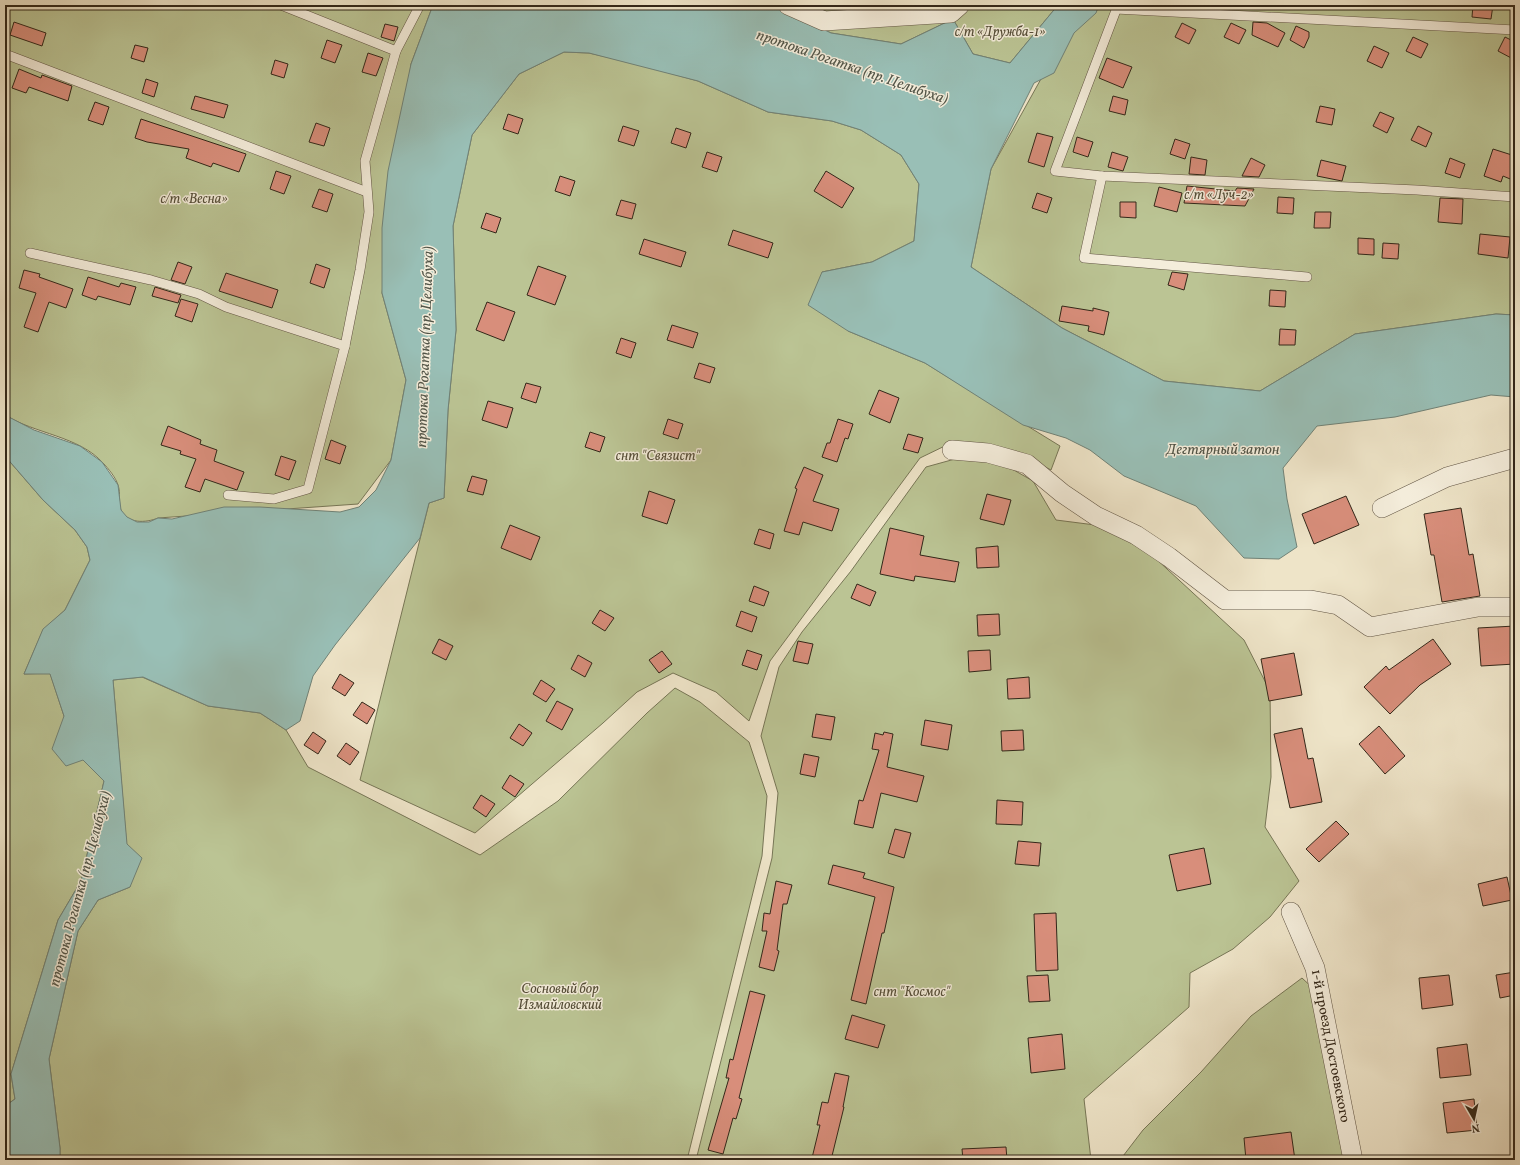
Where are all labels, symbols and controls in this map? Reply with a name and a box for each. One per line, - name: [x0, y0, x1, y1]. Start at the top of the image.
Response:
- park label: с/т «Дружба-1»: [955, 23, 1045, 42]
- water label: протока Рогатка (пр. Целибуха): [753, 25, 951, 111]
- park label: с/т «Луч-2»: [1184, 186, 1254, 205]
- park label: с/т «Весна»: [160, 190, 228, 209]
- water label: протока Рогатка (пр. Целибуха): [412, 246, 440, 448]
- water label: Дегтярный затон: [1165, 440, 1280, 461]
- park label: снт "Связист": [616, 447, 702, 466]
- water label: протока Рогатка (пр. Целибуха): [45, 789, 117, 989]
- street label: 1-й проезд Достоевского: [1306, 968, 1354, 1124]
- park label: Сосновый бор Измайловский: [518, 980, 602, 1015]
- park label: снт "Космос": [874, 983, 952, 1002]
- north arrow: [1454, 1099, 1494, 1139]
- text: N: [1470, 1119, 1480, 1135]

